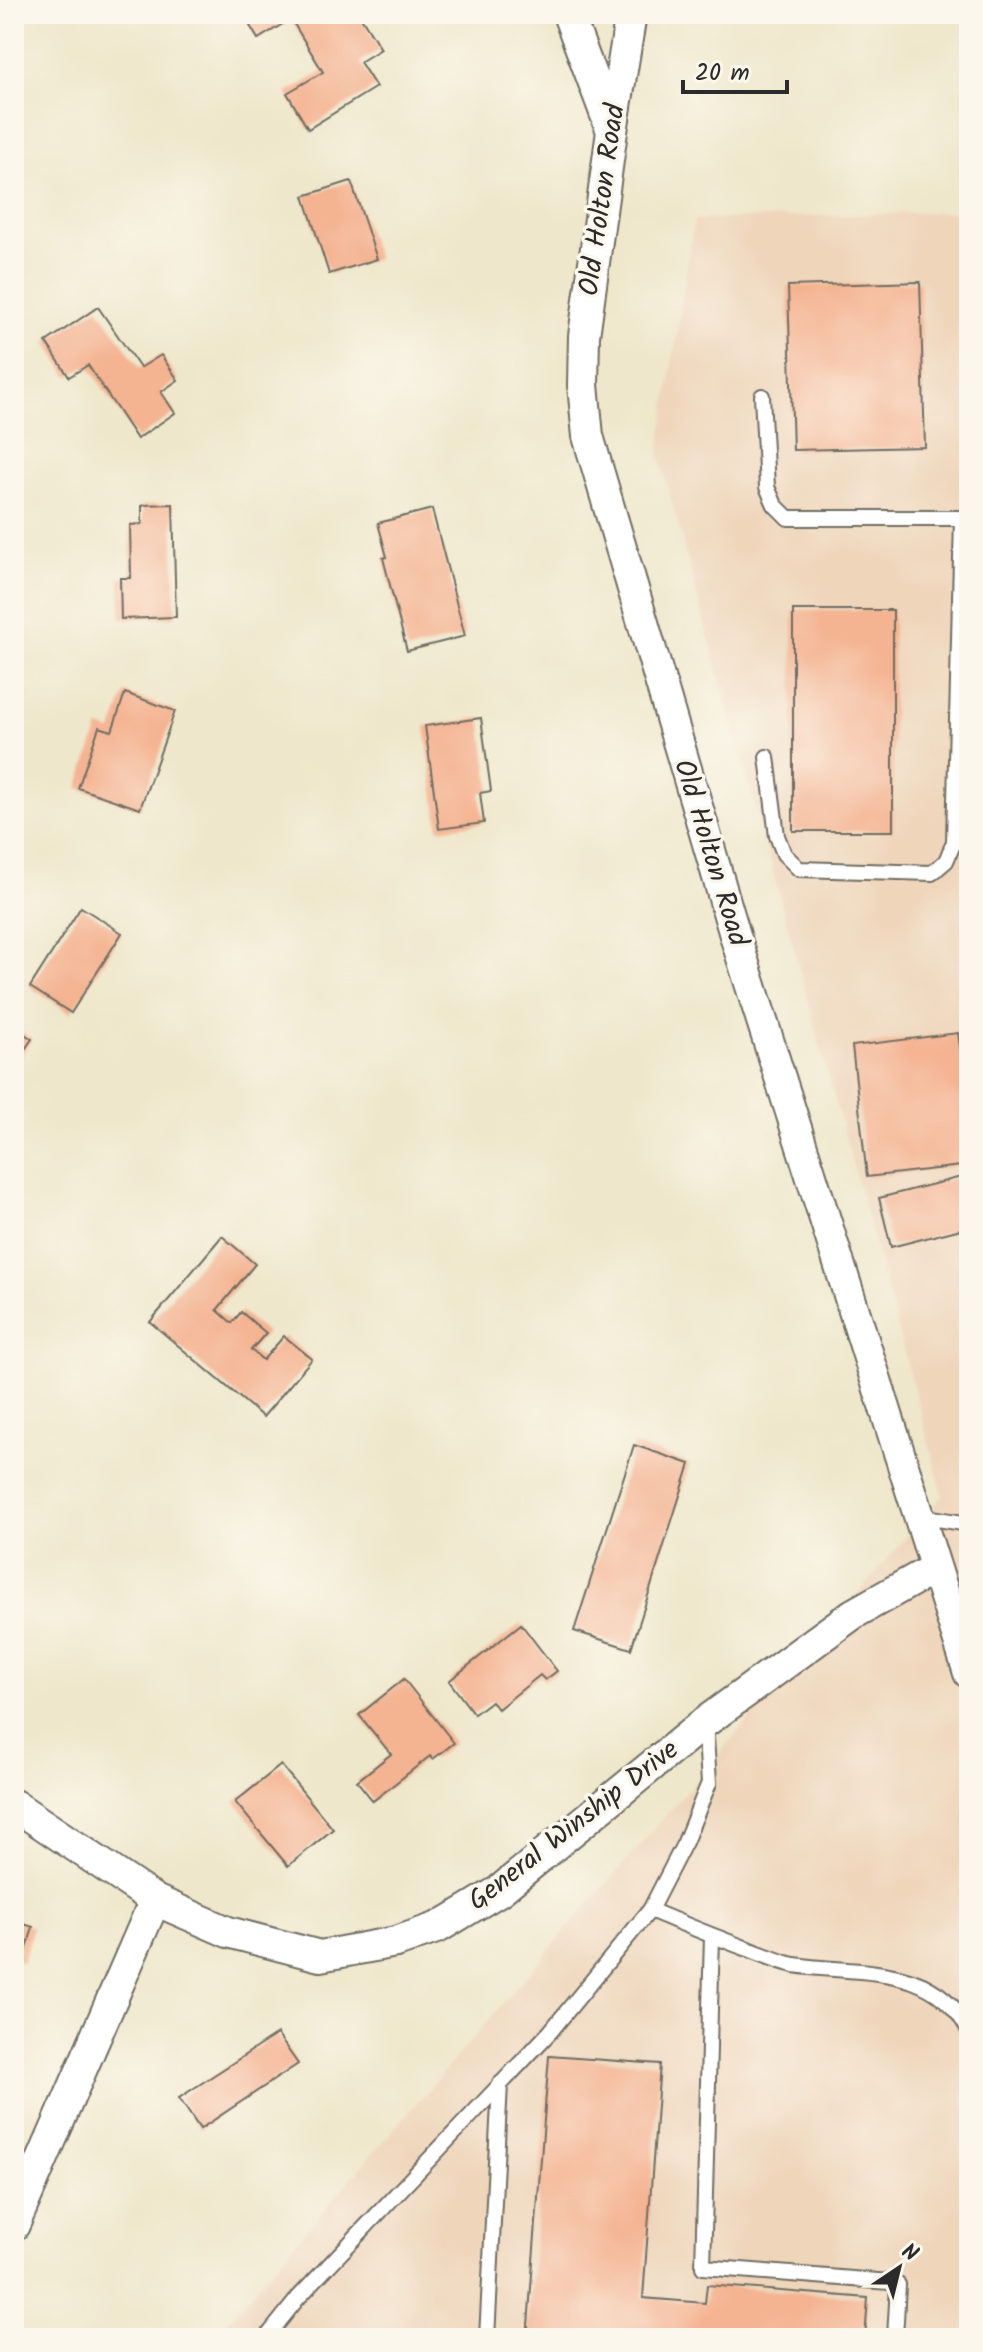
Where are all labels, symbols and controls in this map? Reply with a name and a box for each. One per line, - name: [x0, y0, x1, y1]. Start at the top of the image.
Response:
- scale bar: [683, 44, 787, 94]
- text: 20 m: [695, 54, 750, 93]
- street label: Old Holton Road: [567, 100, 639, 299]
- street label: Old Holton Road: [660, 754, 760, 953]
- street label: General Winship Drive: [459, 1729, 690, 1923]
- north arrow: [859, 2228, 939, 2308]
- text: N: [893, 2235, 925, 2272]

